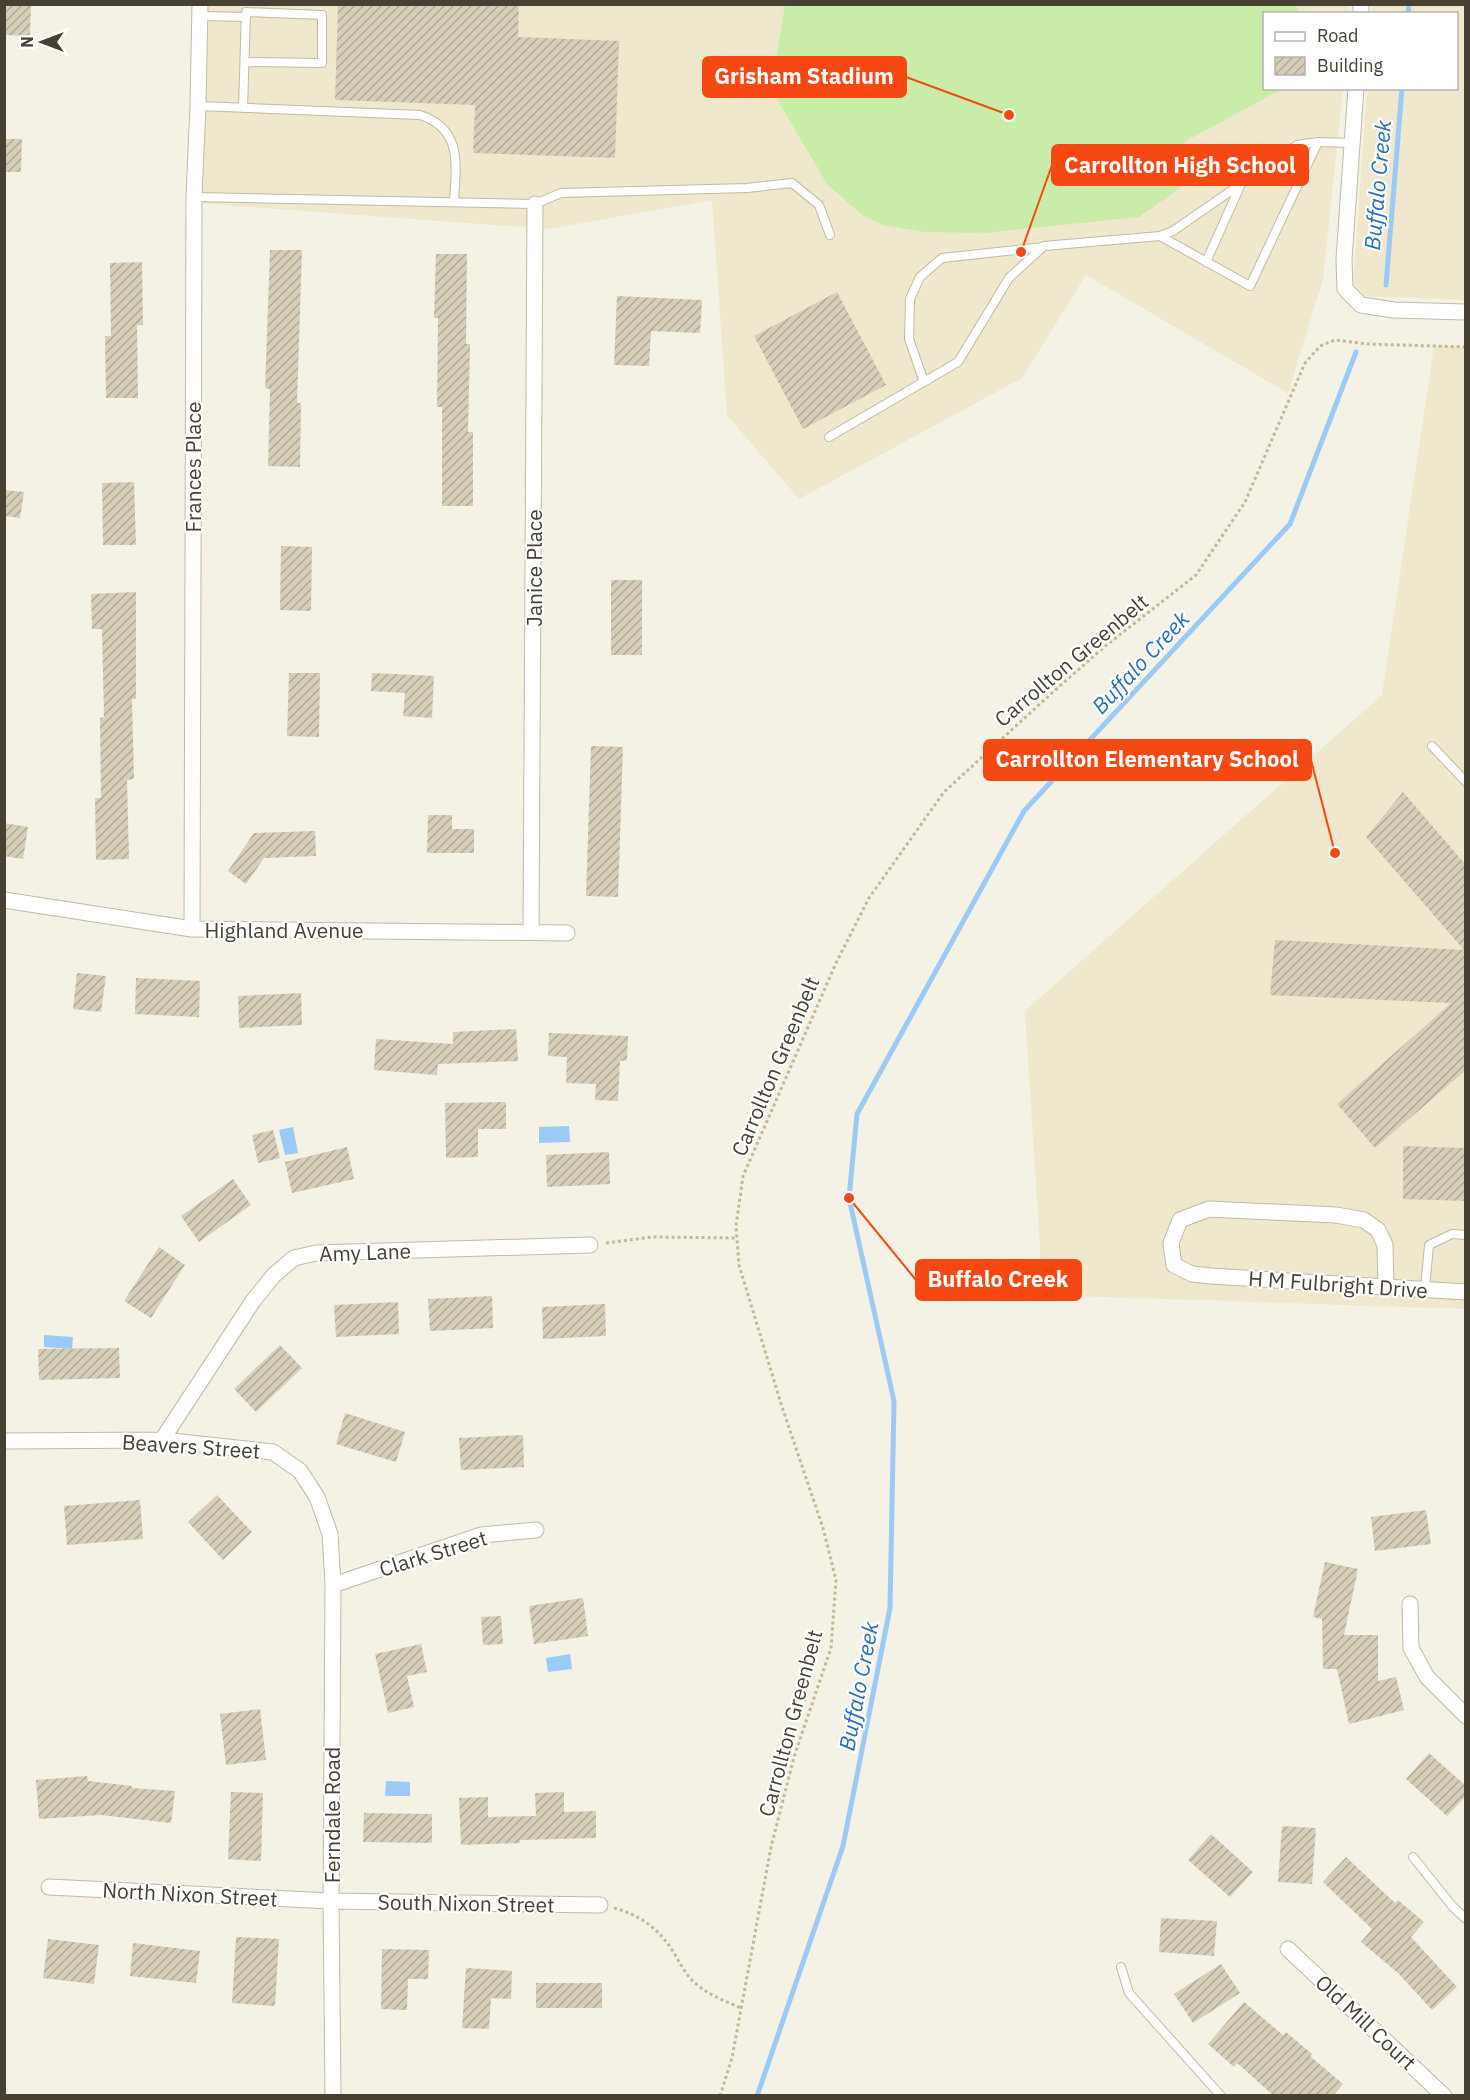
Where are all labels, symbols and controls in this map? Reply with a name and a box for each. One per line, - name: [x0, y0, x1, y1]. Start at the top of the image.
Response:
- north arrow: [12, 12, 72, 72]
- legend: [1263, 12, 1458, 90]
- text: Road: [1317, 24, 1358, 47]
- text: N: [17, 36, 37, 48]
- text: Building: [1317, 54, 1384, 77]
- callout: Grisham Stadium: [703, 57, 906, 97]
- text: Grisham Stadium: [714, 61, 894, 90]
- water label: Buffalo Creek: [1357, 118, 1397, 251]
- callout: Carrollton High School: [1052, 145, 1308, 185]
- text: Carrollton High School: [1064, 150, 1296, 179]
- street label: Frances Place: [179, 402, 207, 532]
- street label: Janice Place: [520, 509, 548, 627]
- street label: Carrollton Greenbelt: [988, 587, 1154, 733]
- water label: Buffalo Creek: [1085, 604, 1195, 720]
- callout: Carrollton Elementary School: [984, 740, 1311, 780]
- text: Carrollton Elementary School: [995, 744, 1299, 773]
- street label: Highland Avenue: [204, 916, 364, 944]
- street label: Carrollton Greenbelt: [725, 972, 825, 1160]
- street label: Amy Lane: [318, 1236, 412, 1268]
- callout: Buffalo Creek: [916, 1260, 1081, 1300]
- text: Buffalo Creek: [927, 1264, 1069, 1293]
- street label: H M Fulbright Drive: [1247, 1264, 1429, 1304]
- street label: Beavers Street: [121, 1427, 261, 1465]
- street label: Clark Street: [376, 1523, 490, 1583]
- water label: Buffalo Creek: [831, 1619, 885, 1753]
- street label: Carrollton Greenbelt: [752, 1626, 828, 1820]
- street label: Ferndale Road: [318, 1747, 346, 1883]
- street label: North Nixon Street: [102, 1875, 278, 1913]
- street label: South Nixon Street: [377, 1887, 555, 1919]
- street label: Old Mill Court: [1310, 1968, 1422, 2076]

